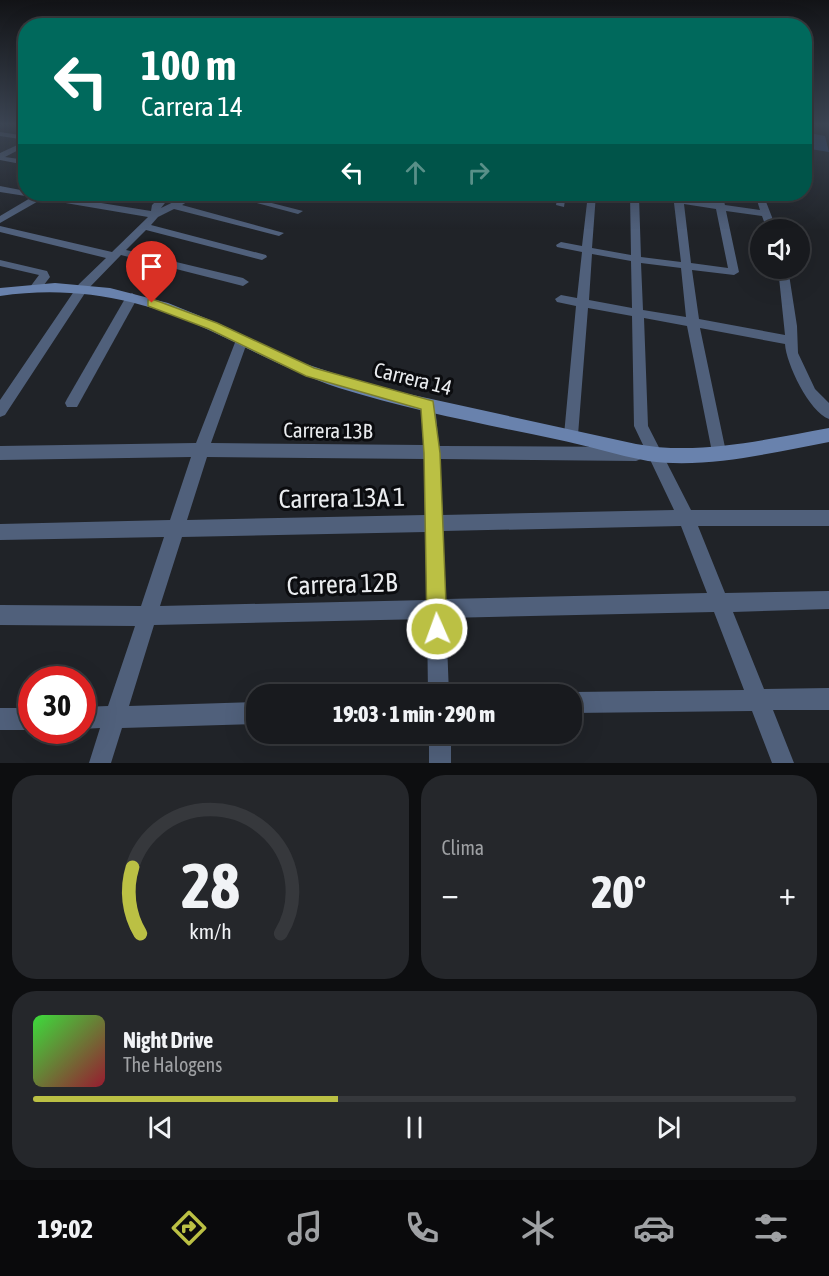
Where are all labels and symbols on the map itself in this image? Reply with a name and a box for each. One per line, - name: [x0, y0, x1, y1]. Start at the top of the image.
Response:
- pin: [126, 241, 177, 303]
- street label: Carrera 14: [372, 357, 455, 399]
- street label: Carrera 13B: [283, 417, 373, 443]
- street label: Carrera 13A 1: [278, 482, 406, 514]
- street label: Carrera 12B: [286, 567, 398, 601]
- position arrow: [405, 597, 469, 661]
- speed limit sign: 30: [18, 666, 96, 744]

